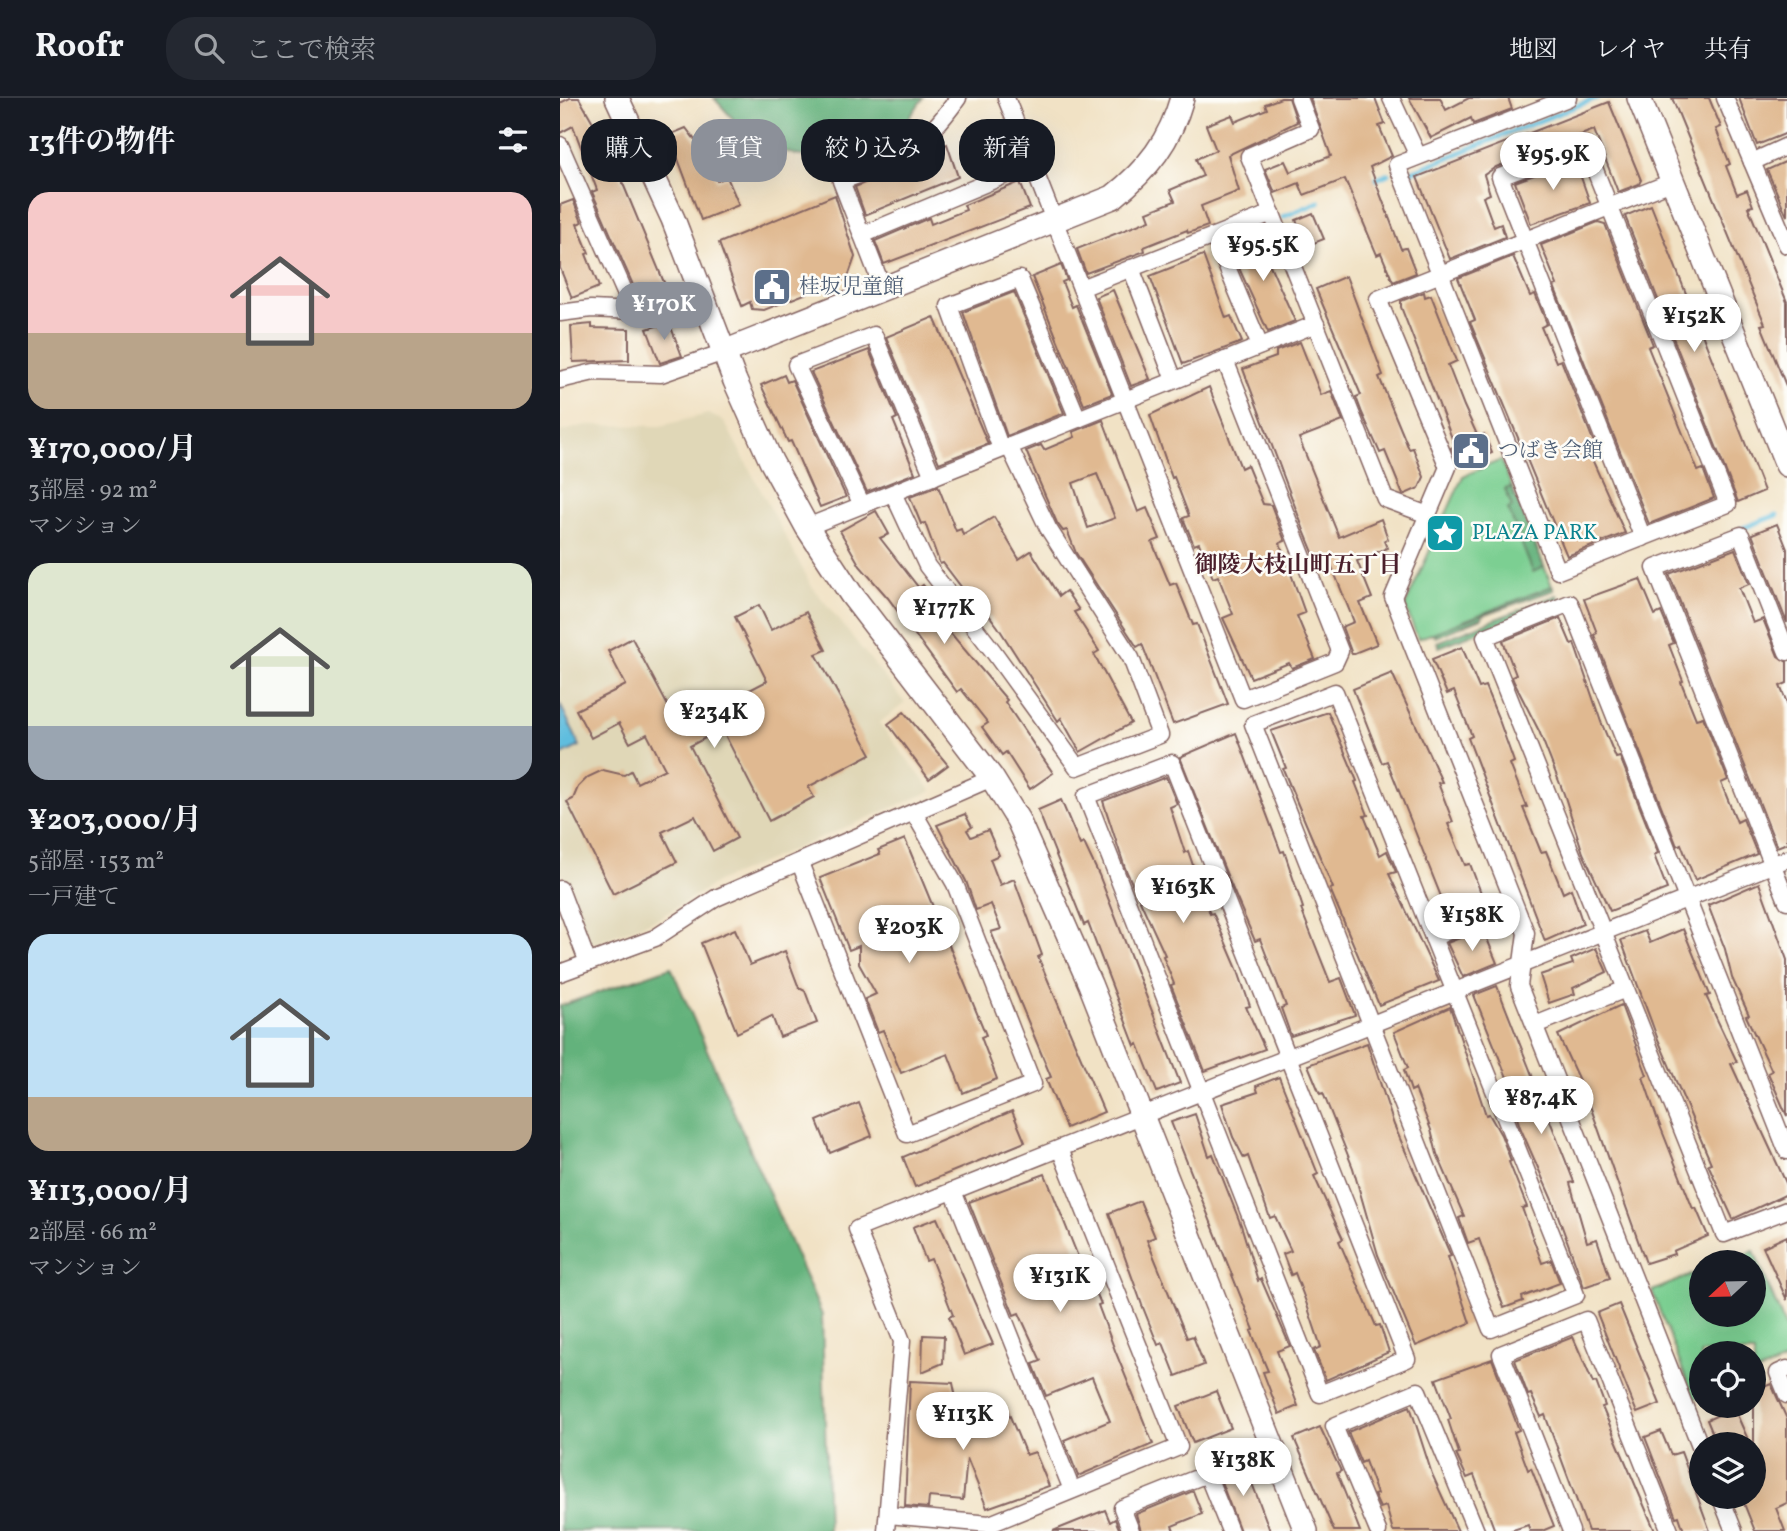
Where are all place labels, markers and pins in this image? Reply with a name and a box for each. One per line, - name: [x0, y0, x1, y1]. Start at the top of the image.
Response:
- pin: ¥95.9K: [1496, 132, 1610, 192]
- pin: ¥95.5K: [1206, 223, 1320, 283]
- public building icon: 桂坂児童館: [751, 266, 793, 308]
- place label: 桂坂児童館: [799, 273, 904, 302]
- pin: ¥170K: [615, 282, 713, 342]
- pin: ¥152K: [1645, 294, 1743, 354]
- public building icon: つばき会館: [1450, 430, 1492, 472]
- place label: つばき会館: [1498, 437, 1603, 466]
- place icon: PLAZA PARK: [1424, 512, 1466, 554]
- place label: PLAZA PARK: [1472, 519, 1598, 548]
- pin: ¥177K: [895, 587, 993, 646]
- pin: ¥234K: [665, 690, 763, 750]
- pin: ¥163K: [1134, 866, 1232, 925]
- pin: ¥158K: [1423, 894, 1521, 953]
- pin: ¥203K: [860, 906, 958, 965]
- pin: ¥87.4K: [1484, 1076, 1598, 1136]
- pin: ¥131K: [1011, 1254, 1109, 1314]
- pin: ¥113K: [914, 1392, 1012, 1452]
- pin: ¥138K: [1194, 1438, 1292, 1498]

